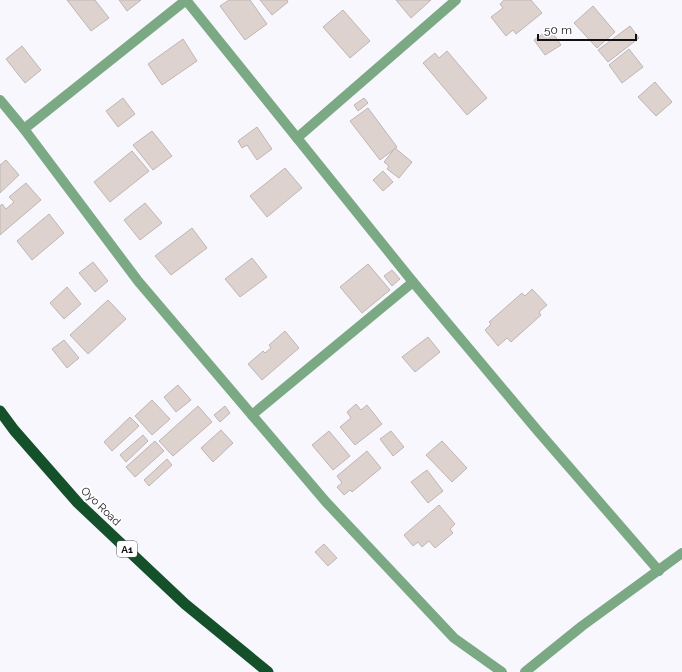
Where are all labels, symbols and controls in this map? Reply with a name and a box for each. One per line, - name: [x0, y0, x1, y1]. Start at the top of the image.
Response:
- scale bar: [538, 16, 636, 42]
- text: 50 m: [544, 23, 572, 37]
- street label: Oyo Road: [78, 484, 123, 528]
- road number: A1: [117, 541, 137, 557]

